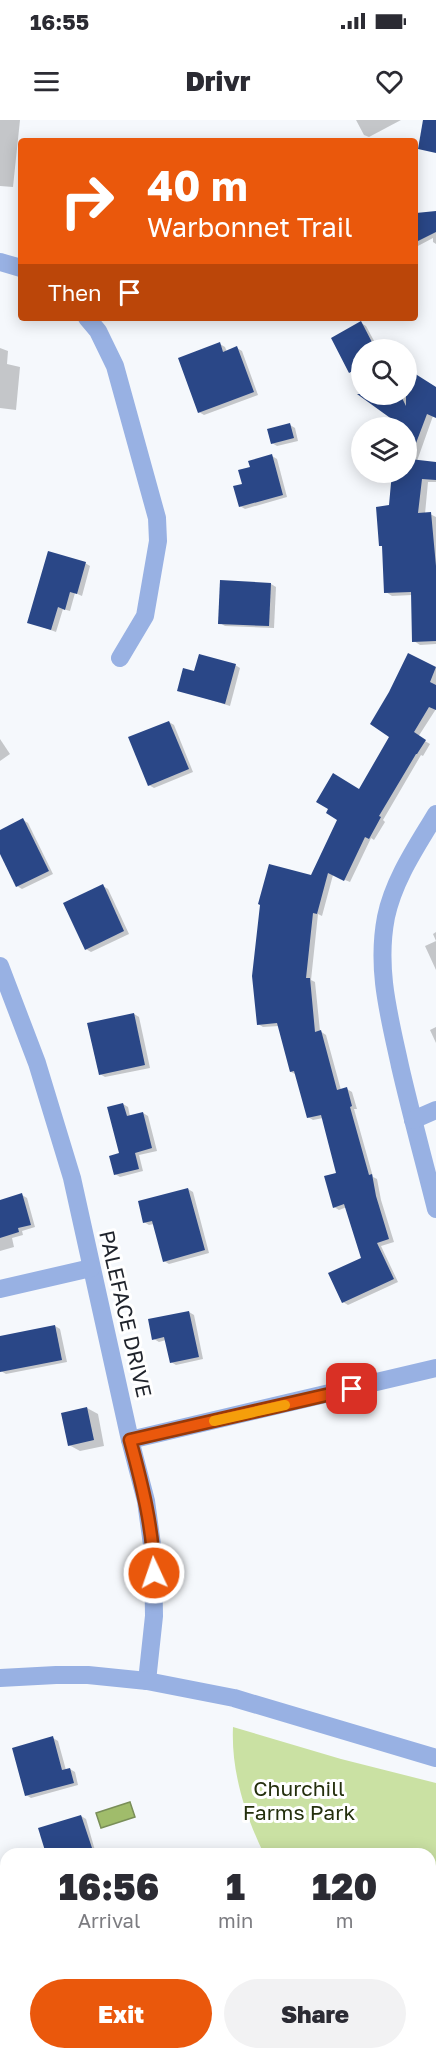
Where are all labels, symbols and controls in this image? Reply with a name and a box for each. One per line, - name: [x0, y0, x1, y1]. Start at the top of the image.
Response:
- text: 16:55: [30, 8, 89, 35]
- icon: menu: [30, 65, 63, 98]
- text: Drivr: [185, 65, 251, 97]
- icon: heart: [373, 65, 406, 98]
- text: 40 m: [147, 160, 248, 210]
- icon: right: [48, 162, 126, 240]
- text: Warbonnet Trail: [147, 211, 353, 243]
- icon: arrive: [113, 276, 146, 309]
- text: Then: [48, 279, 101, 306]
- map controls: [351, 339, 417, 483]
- button: search: [351, 339, 417, 405]
- button: layers: [351, 417, 417, 483]
- street label: PALEFACE DRIVE: [94, 1228, 158, 1400]
- pin: [326, 1363, 377, 1414]
- icon: arrive: [335, 1372, 368, 1405]
- position arrow: [122, 1541, 186, 1605]
- park label: Churchill Farms Park: [243, 1775, 355, 1825]
- text: 16:56: [59, 1865, 159, 1908]
- text: 1: [226, 1865, 245, 1908]
- text: 120: [312, 1865, 377, 1908]
- text: Arrival: [78, 1908, 140, 1932]
- text: min: [218, 1908, 253, 1932]
- text: m: [336, 1908, 353, 1932]
- button: Exit: [30, 1979, 212, 2048]
- button: Share: [224, 1979, 406, 2048]

